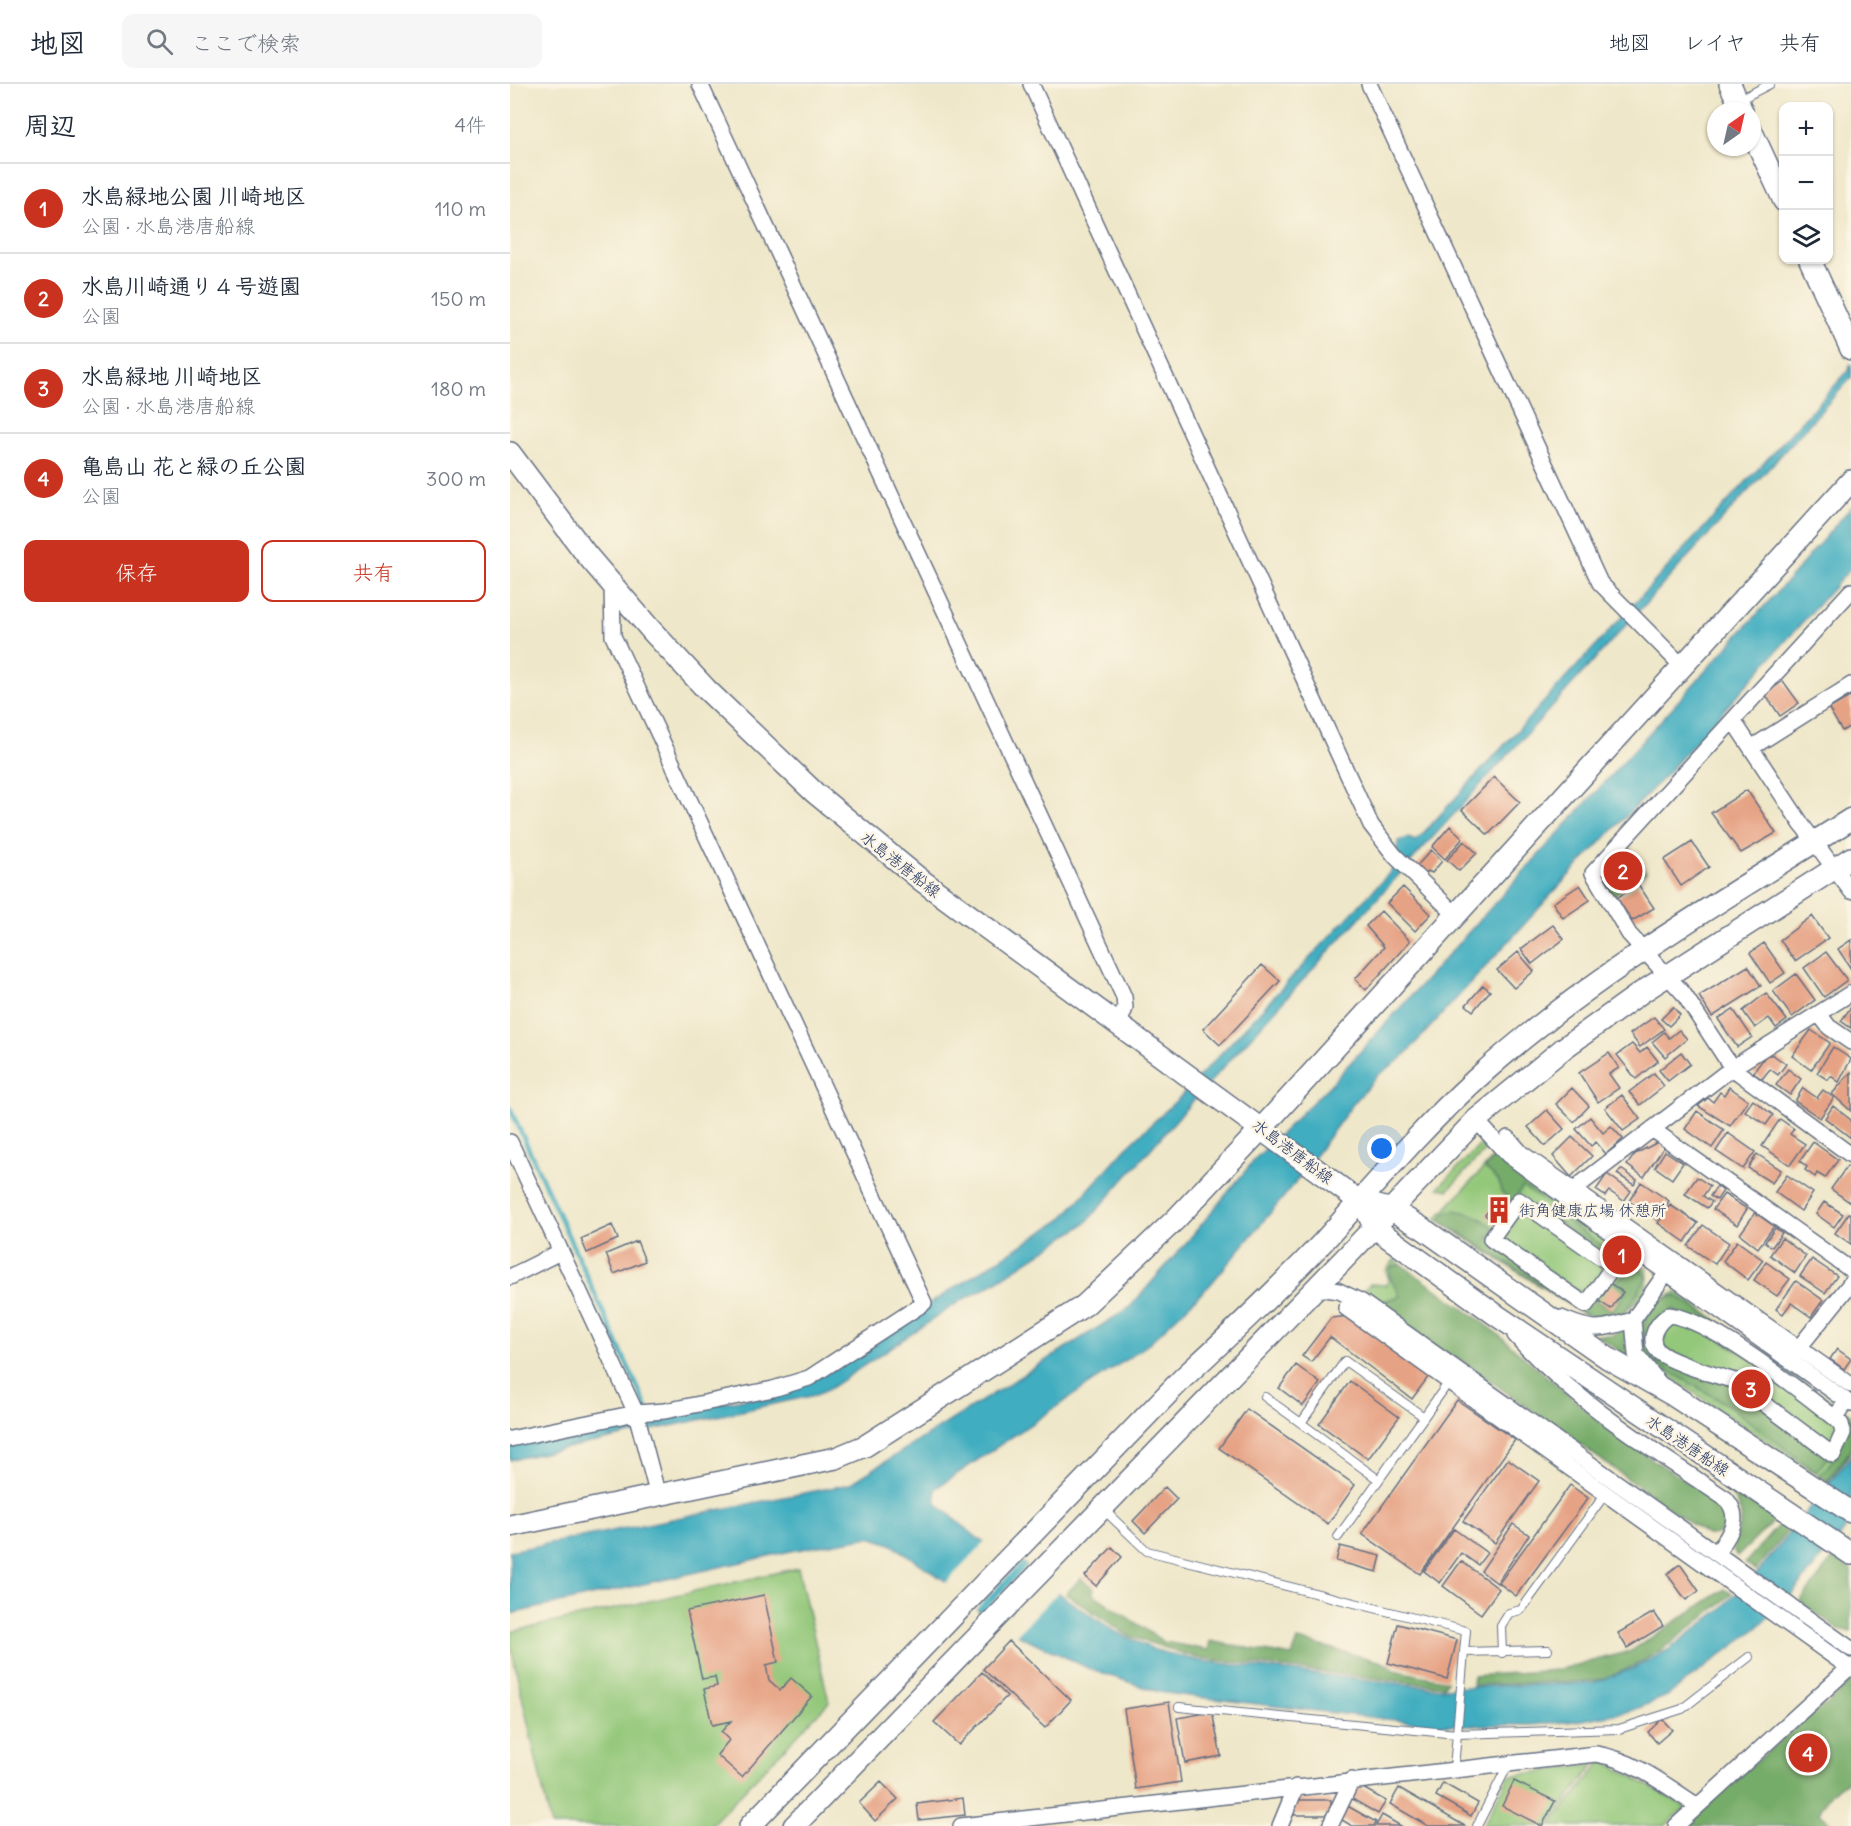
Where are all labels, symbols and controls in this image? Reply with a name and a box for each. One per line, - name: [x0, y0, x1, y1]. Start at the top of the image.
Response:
- search box: [122, 14, 542, 68]
- text: 地図: [30, 25, 86, 61]
- icon: search: [143, 25, 176, 58]
- text: ここで検索: [191, 29, 301, 57]
- text: 地図: [1609, 29, 1651, 56]
- text: レイヤ: [1684, 29, 1746, 56]
- text: 共有: [1779, 29, 1821, 56]
- north arrow: [1707, 102, 1761, 156]
- map controls: [1779, 102, 1833, 264]
- button: +: [1779, 102, 1833, 156]
- text: 周辺: [24, 109, 76, 142]
- text: 4件: [454, 112, 486, 137]
- button: −: [1779, 156, 1833, 210]
- text: 水島緑地公園 川崎地区: [81, 182, 306, 210]
- text: 1: [40, 196, 47, 221]
- text: 110 m: [435, 196, 486, 221]
- button: layers: [1779, 210, 1833, 264]
- text: 公園 · 水島港唐船線: [81, 213, 255, 238]
- text: 水島川崎通り４号遊園: [81, 272, 301, 300]
- text: 2: [38, 286, 49, 311]
- text: 150 m: [431, 286, 486, 311]
- text: 公園: [81, 303, 121, 328]
- text: 水島緑地 川崎地区: [81, 362, 262, 390]
- text: 3: [38, 376, 49, 401]
- text: 180 m: [431, 376, 486, 401]
- text: 公園 · 水島港唐船線: [81, 393, 255, 418]
- text: 亀島山 花と緑の丘公園: [81, 452, 306, 480]
- text: 4: [38, 466, 49, 491]
- text: 300 m: [426, 466, 486, 491]
- text: 公園: [81, 483, 121, 508]
- button: 保存: [24, 540, 249, 602]
- button: 共有: [261, 540, 486, 602]
- street label: 水島港唐船線: [857, 827, 945, 901]
- pin: 2: [1604, 848, 1642, 894]
- street label: 水島港唐船線: [1249, 1114, 1337, 1188]
- your location: [1367, 1134, 1396, 1163]
- building icon: 街角健康広場 休憩所: [1484, 1195, 1514, 1225]
- place label: 街角健康広場 休憩所: [1519, 1200, 1667, 1220]
- pin: 1: [1602, 1232, 1642, 1278]
- pin: 3: [1732, 1366, 1770, 1412]
- street label: 水島港唐船線: [1643, 1410, 1733, 1480]
- pin: 4: [1788, 1730, 1828, 1776]

